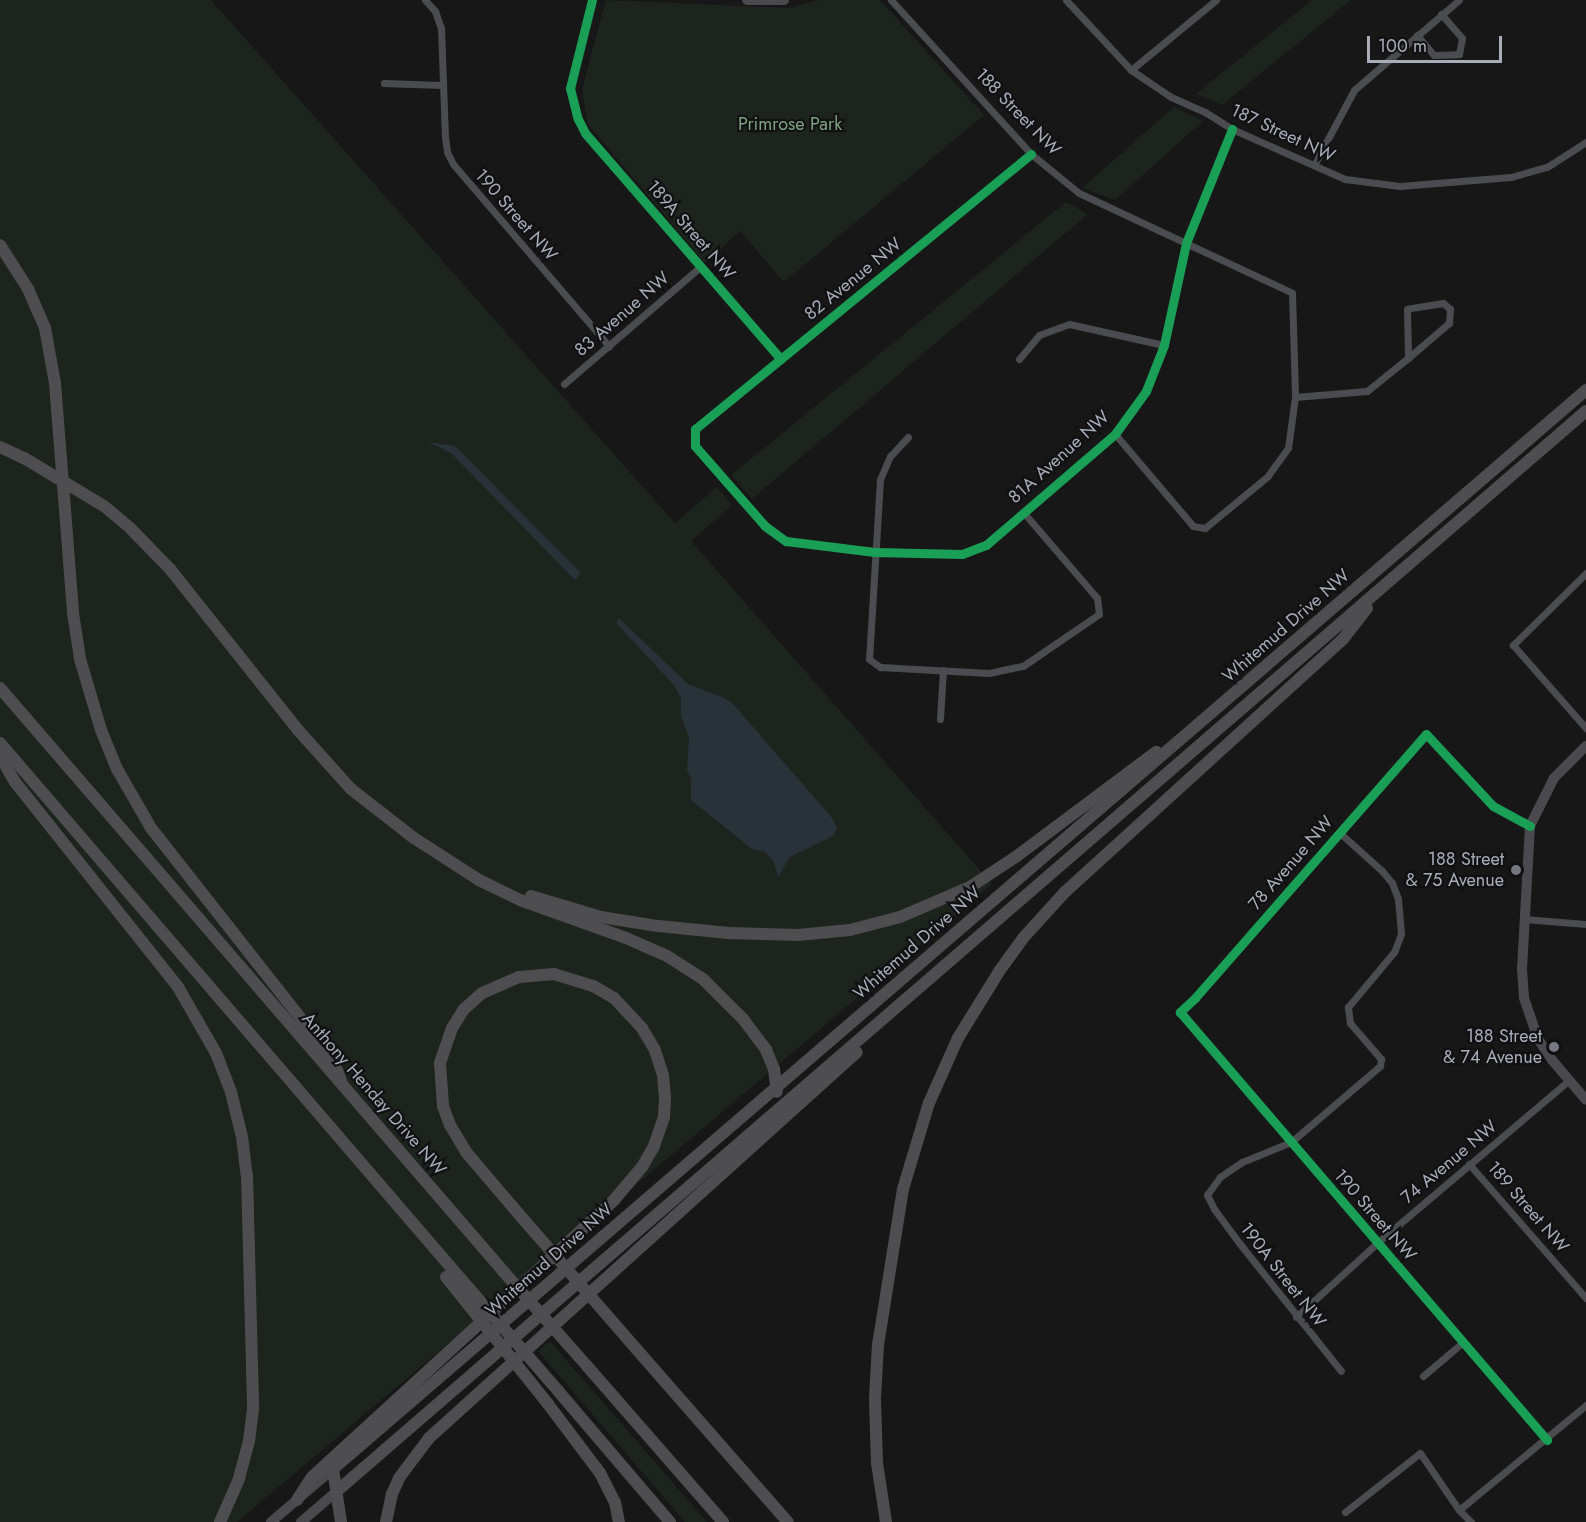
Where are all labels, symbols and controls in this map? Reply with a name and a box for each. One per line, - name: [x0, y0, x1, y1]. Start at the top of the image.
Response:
- scale bar: [1370, 24, 1505, 62]
- text: 100 m: [1378, 33, 1427, 59]
- street label: 188 Street NW: [971, 64, 1065, 160]
- street label: 187 Street NW: [1227, 99, 1339, 167]
- park label: Primrose Park: [738, 113, 842, 135]
- street label: 190 Street NW: [470, 165, 562, 265]
- street label: 189A Street NW: [642, 176, 740, 284]
- street label: 82 Avenue NW: [800, 233, 906, 325]
- street label: 83 Avenue NW: [570, 267, 674, 361]
- street label: 81A Avenue NW: [1004, 406, 1114, 508]
- street label: Whitemud Drive NW: [1218, 565, 1354, 687]
- street label: 78 Avenue NW: [1244, 811, 1338, 915]
- place label: 188 Street & 75 Avenue: [1405, 849, 1504, 892]
- marker: 188 Street & 75 Avenue: [1509, 863, 1523, 877]
- street label: Whitemud Drive NW: [849, 882, 985, 1004]
- street label: Anthony Henday Drive NW: [297, 1008, 451, 1180]
- place label: 188 Street & 74 Avenue: [1443, 1026, 1542, 1068]
- marker: 188 Street & 74 Avenue: [1547, 1040, 1561, 1054]
- street label: 74 Avenue NW: [1397, 1116, 1501, 1208]
- street label: 189 Street NW: [1483, 1157, 1573, 1257]
- street label: 190 Street NW: [1329, 1165, 1421, 1265]
- street label: Whitemud Drive NW: [481, 1199, 617, 1321]
- street label: 190A Street NW: [1235, 1218, 1331, 1332]

